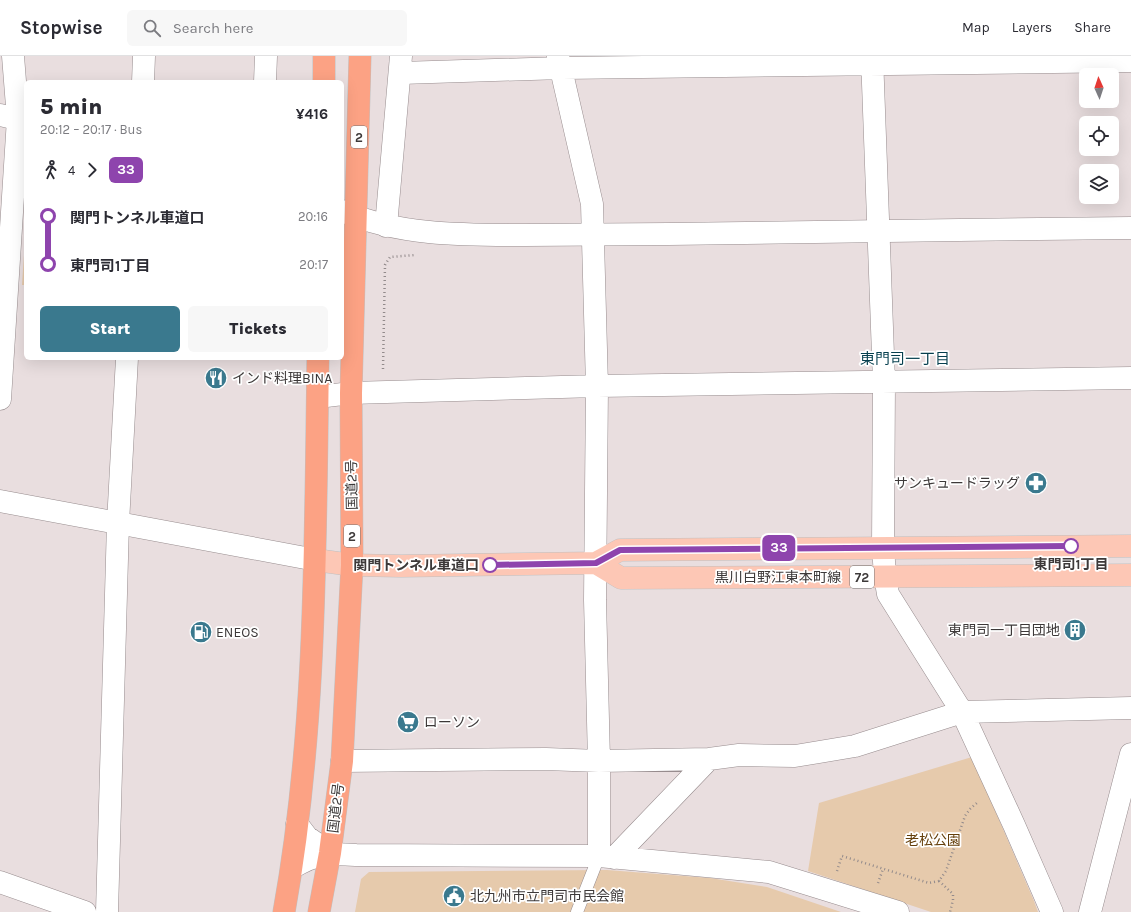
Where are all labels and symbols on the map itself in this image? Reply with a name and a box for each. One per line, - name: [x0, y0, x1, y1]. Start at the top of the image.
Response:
- north arrow: [1079, 68, 1119, 108]
- road number: 2: [351, 126, 367, 148]
- district label: 東門司一丁目: [860, 350, 950, 368]
- restaurant icon: インド料理BINA: [203, 365, 229, 391]
- place label: インド料理BINA: [232, 370, 332, 387]
- street label: 国道2号: [343, 460, 361, 510]
- pharmacy icon: サンキュードラッグ: [1023, 470, 1049, 496]
- place label: サンキュードラッグ: [894, 475, 1020, 492]
- road number: 2: [344, 525, 360, 547]
- line badge: 33: [761, 535, 797, 561]
- marker: 東門司1丁目: [1063, 538, 1079, 554]
- place label: 東門司1丁目: [1034, 556, 1109, 573]
- place label: 関門トンネル車道口: [353, 557, 479, 574]
- marker: 関門トンネル車道口: [482, 557, 498, 573]
- road number: 72: [850, 566, 874, 588]
- street label: 黒川白野江東本町線: [715, 569, 841, 586]
- building icon: 東門司一丁目団地: [1062, 617, 1088, 643]
- fuel station icon: ENEOS: [188, 619, 214, 645]
- place label: 東門司一丁目団地: [948, 622, 1060, 639]
- place label: ENEOS: [216, 624, 259, 641]
- supermarket icon: ローソン: [395, 709, 421, 735]
- place label: ローソン: [424, 714, 480, 731]
- street label: 国道2号: [325, 782, 347, 834]
- park label: 老松公園: [905, 832, 961, 849]
- public building icon: 北九州市立門司市民会館: [441, 883, 467, 909]
- place label: 北九州市立門司市民会館: [470, 888, 624, 905]

